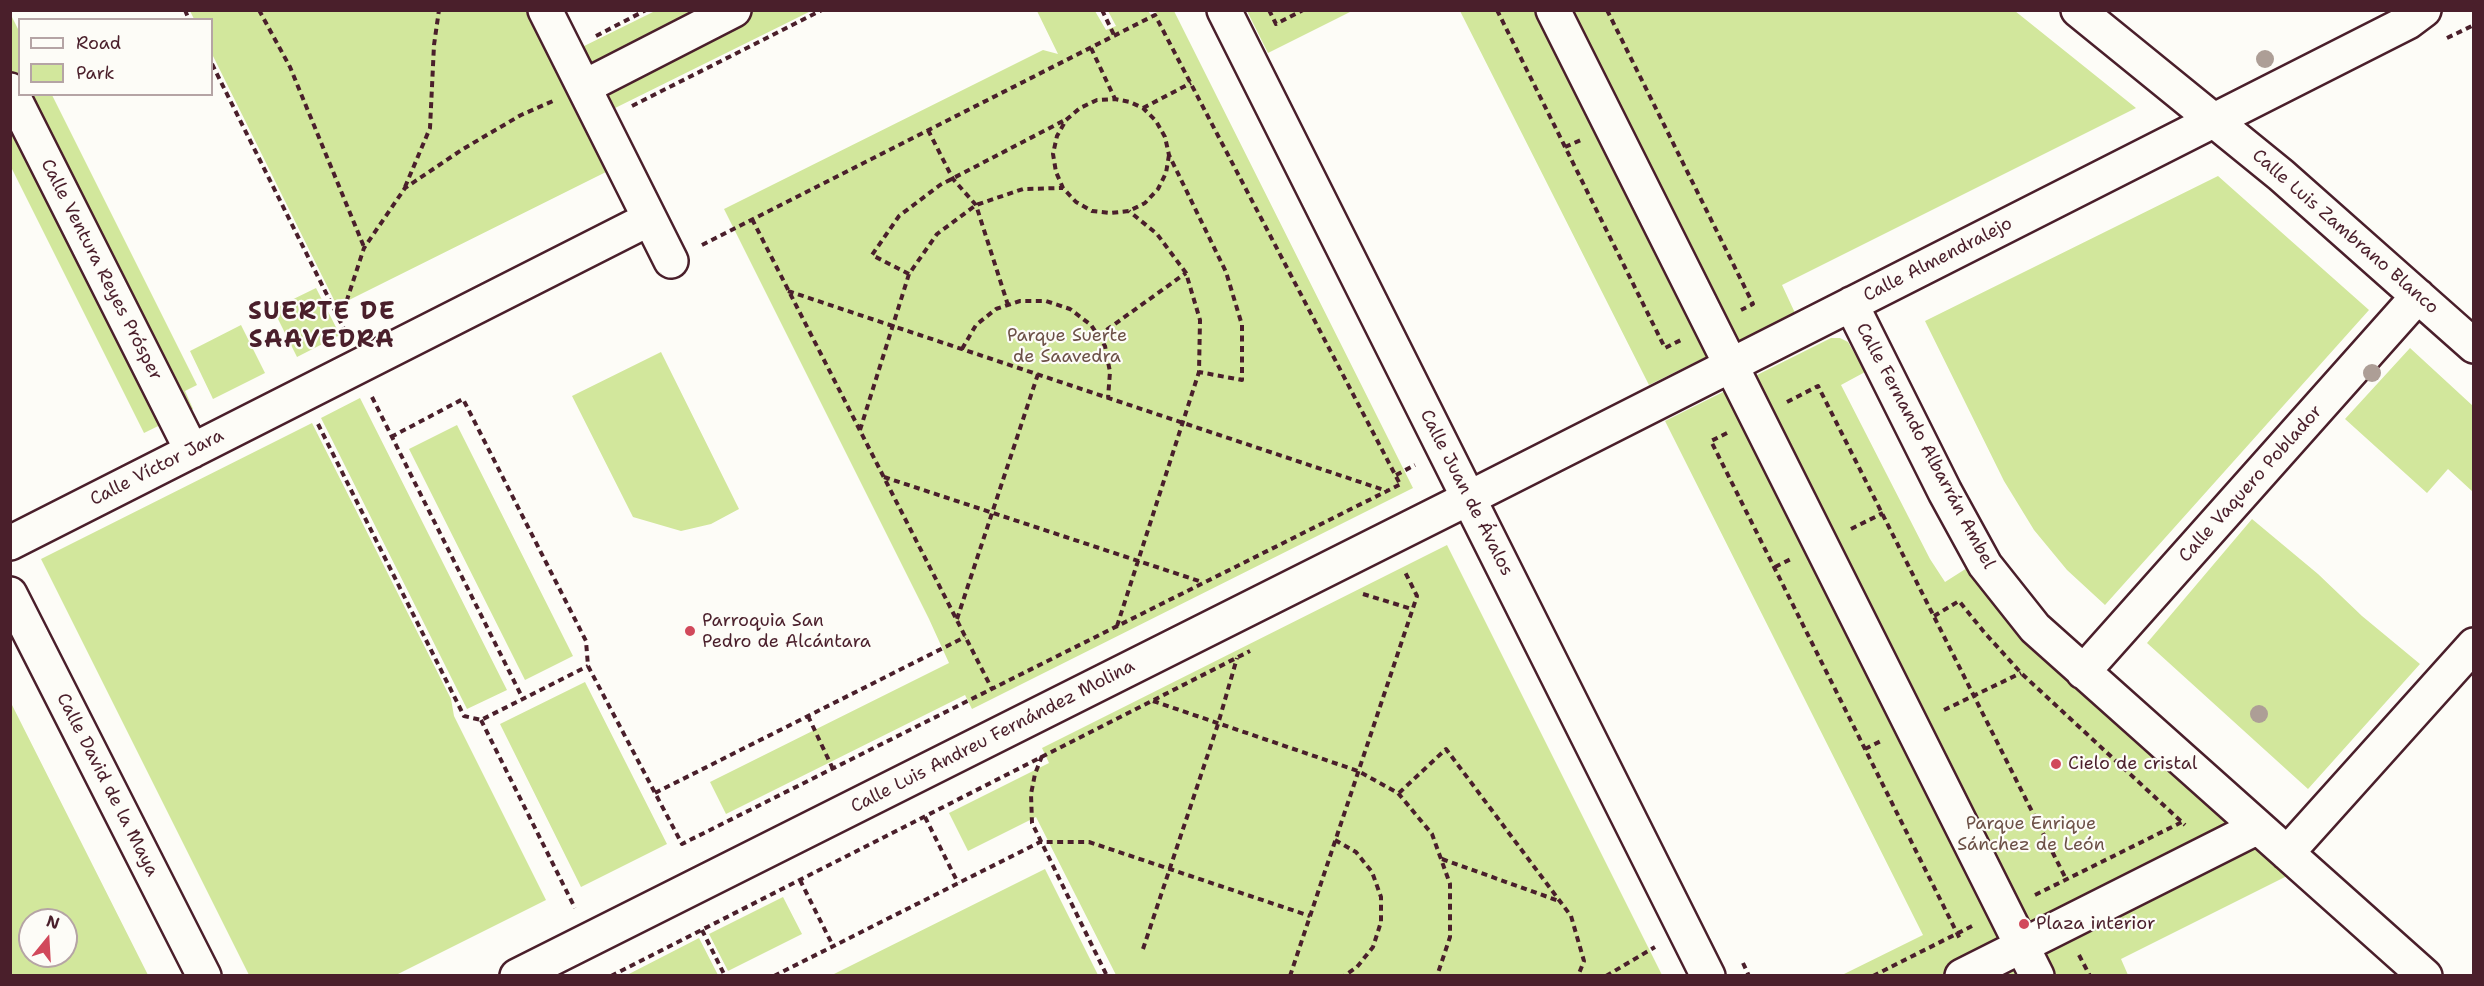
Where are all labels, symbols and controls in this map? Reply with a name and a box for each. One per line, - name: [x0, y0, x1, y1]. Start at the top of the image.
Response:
- legend: [18, 18, 213, 96]
- text: Road: [76, 31, 121, 55]
- text: Park: [76, 61, 115, 85]
- street label: Calle Luis Zambrano Blanco: [2247, 145, 2443, 319]
- street label: Calle Ventura Reyes Prósper: [36, 156, 166, 384]
- street label: Calle Almendralejo: [1860, 213, 2016, 307]
- district label: SUERTE DE SAAVEDRA: [248, 299, 396, 355]
- street label: Calle Fernando Albarrán Ambel: [1851, 319, 1999, 573]
- park label: Parque Suerte de Saavedra: [1007, 325, 1127, 368]
- street label: Calle Vaquero Poblador: [2175, 401, 2327, 567]
- street label: Calle Juan de Ávalos: [1415, 406, 1517, 580]
- street label: Calle Víctor Jara: [87, 425, 227, 511]
- place label: Parroquia San Pedro de Alcántara: [702, 610, 871, 652]
- marker: Parroquia San Pedro de Alcántara: [683, 624, 697, 638]
- street label: Calle Luis Andreu Fernández Molina: [847, 656, 1139, 818]
- street label: Calle David de la Maya: [51, 690, 163, 880]
- place label: Cielo de cristal: [2068, 753, 2197, 775]
- marker: Cielo de cristal: [2049, 757, 2063, 771]
- park label: Parque Enrique Sánchez de León: [1957, 813, 2105, 856]
- north arrow: [18, 908, 78, 968]
- text: N: [44, 910, 62, 934]
- place label: Plaza interior: [2036, 913, 2155, 935]
- marker: Plaza interior: [2017, 917, 2031, 931]

